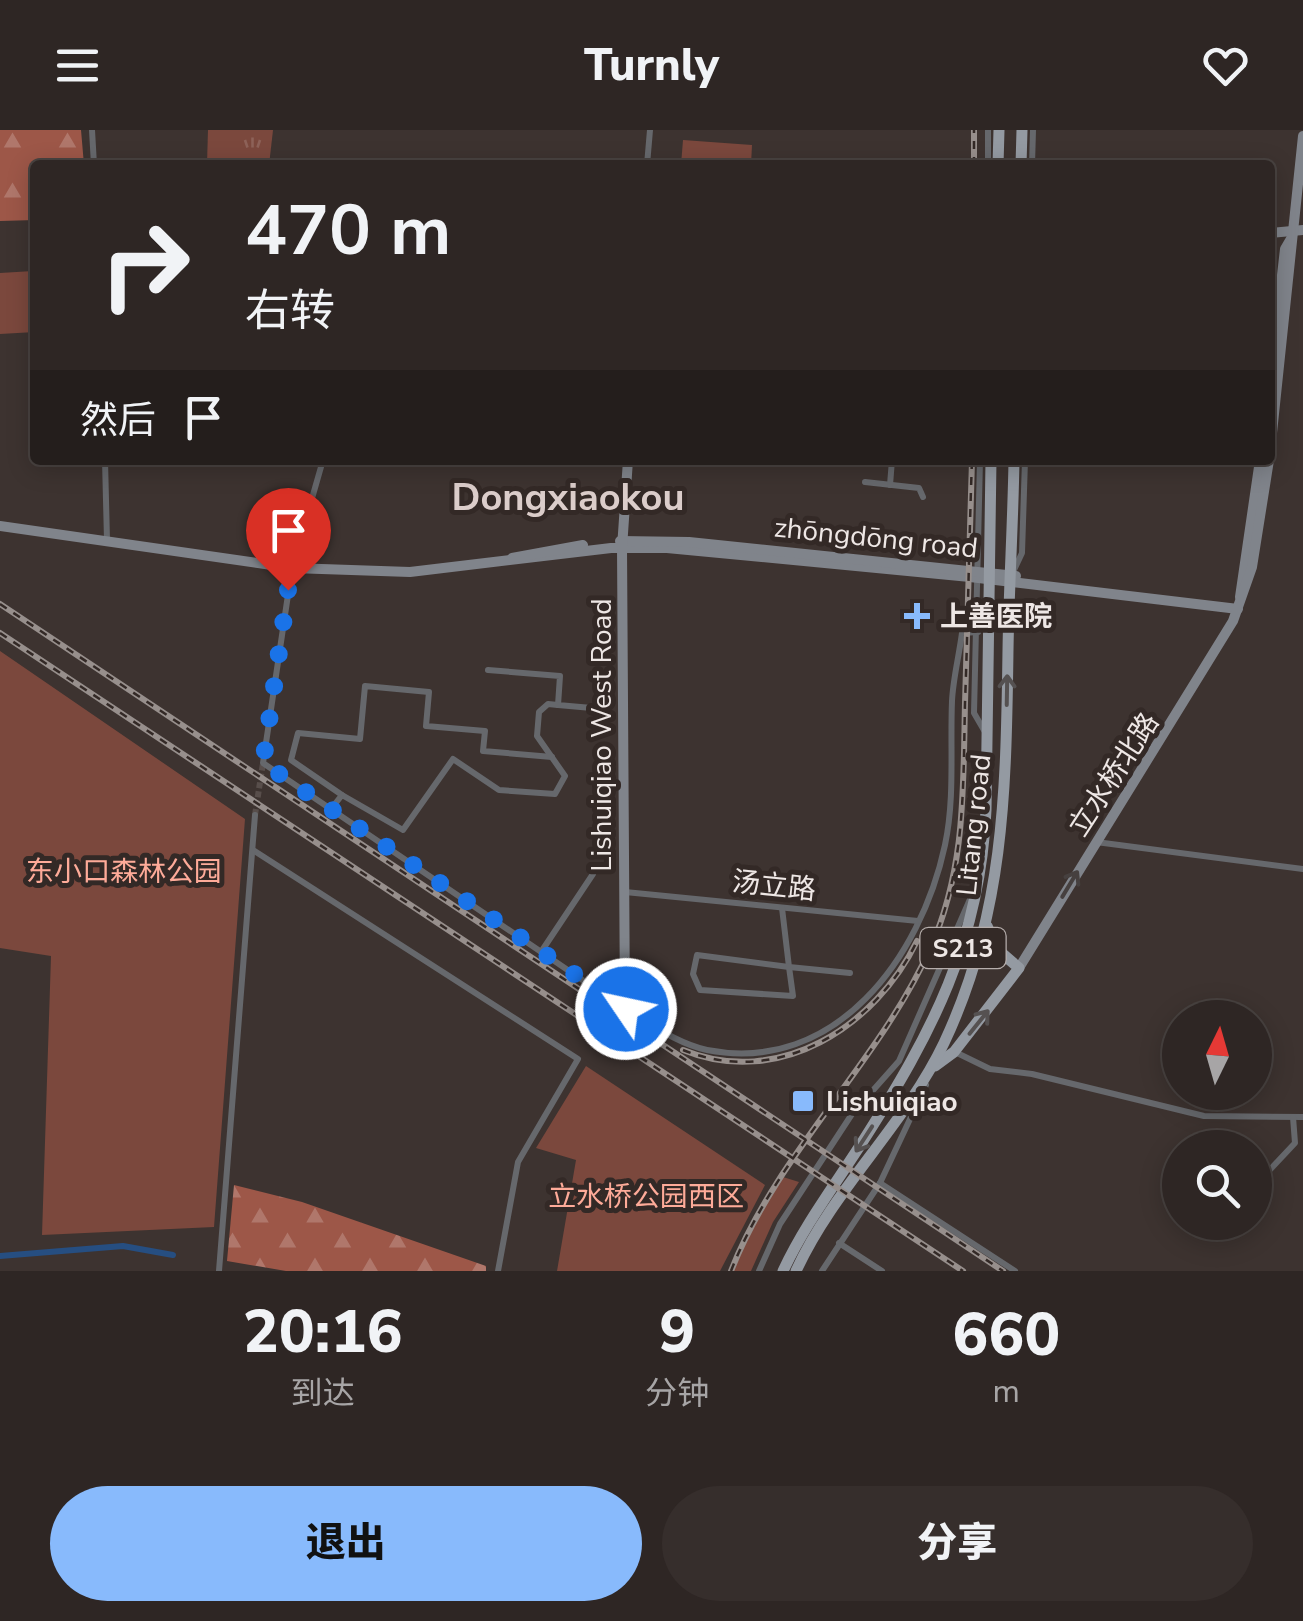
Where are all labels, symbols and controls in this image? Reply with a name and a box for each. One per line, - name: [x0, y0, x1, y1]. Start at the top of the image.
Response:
- text: Turnly: [584, 35, 719, 96]
- icon: menu: [50, 38, 105, 93]
- icon: heart: [1198, 38, 1253, 93]
- text: 470 m: [245, 183, 451, 279]
- icon: right: [80, 200, 210, 330]
- text: 右转: [245, 281, 335, 342]
- icon: arrive: [176, 390, 231, 445]
- text: 然后: [80, 395, 156, 446]
- district label: Dongxiaokou: [451, 472, 685, 523]
- pin: [246, 488, 331, 591]
- icon: arrive: [261, 503, 316, 558]
- street label: zhōngdōng road: [772, 508, 980, 568]
- street label: Lishuiqiao West Road: [583, 598, 621, 872]
- place label: 上善医院: [940, 598, 1052, 636]
- marker: 上善医院: [904, 603, 930, 629]
- one-way arrow: [998, 674, 1017, 706]
- street label: 立水桥北路: [1060, 705, 1168, 844]
- street label: Litang road: [948, 752, 1000, 898]
- park label: 东小口森林公园: [26, 853, 222, 891]
- street label: 汤立路: [730, 863, 818, 909]
- one-way arrow: [1060, 870, 1080, 899]
- road number: S213: [920, 928, 1006, 968]
- position arrow: [574, 957, 678, 1061]
- north arrow: [1162, 1000, 1272, 1110]
- map controls: [1162, 1000, 1272, 1240]
- one-way arrow: [968, 1009, 990, 1035]
- place label: Lishuiqiao: [826, 1083, 958, 1121]
- marker: Lishuiqiao: [790, 1088, 816, 1114]
- one-way arrow: [854, 1124, 875, 1153]
- button: search: [1162, 1130, 1272, 1240]
- park label: 立水桥公园西区: [548, 1178, 744, 1216]
- text: 20:16: [243, 1291, 402, 1373]
- text: 9: [659, 1291, 695, 1373]
- text: 660: [952, 1294, 1060, 1376]
- text: m: [992, 1370, 1020, 1413]
- text: 到达: [291, 1372, 355, 1415]
- text: 分钟: [645, 1372, 709, 1415]
- button: 退出: [50, 1486, 642, 1601]
- button: 分享: [662, 1486, 1253, 1601]

